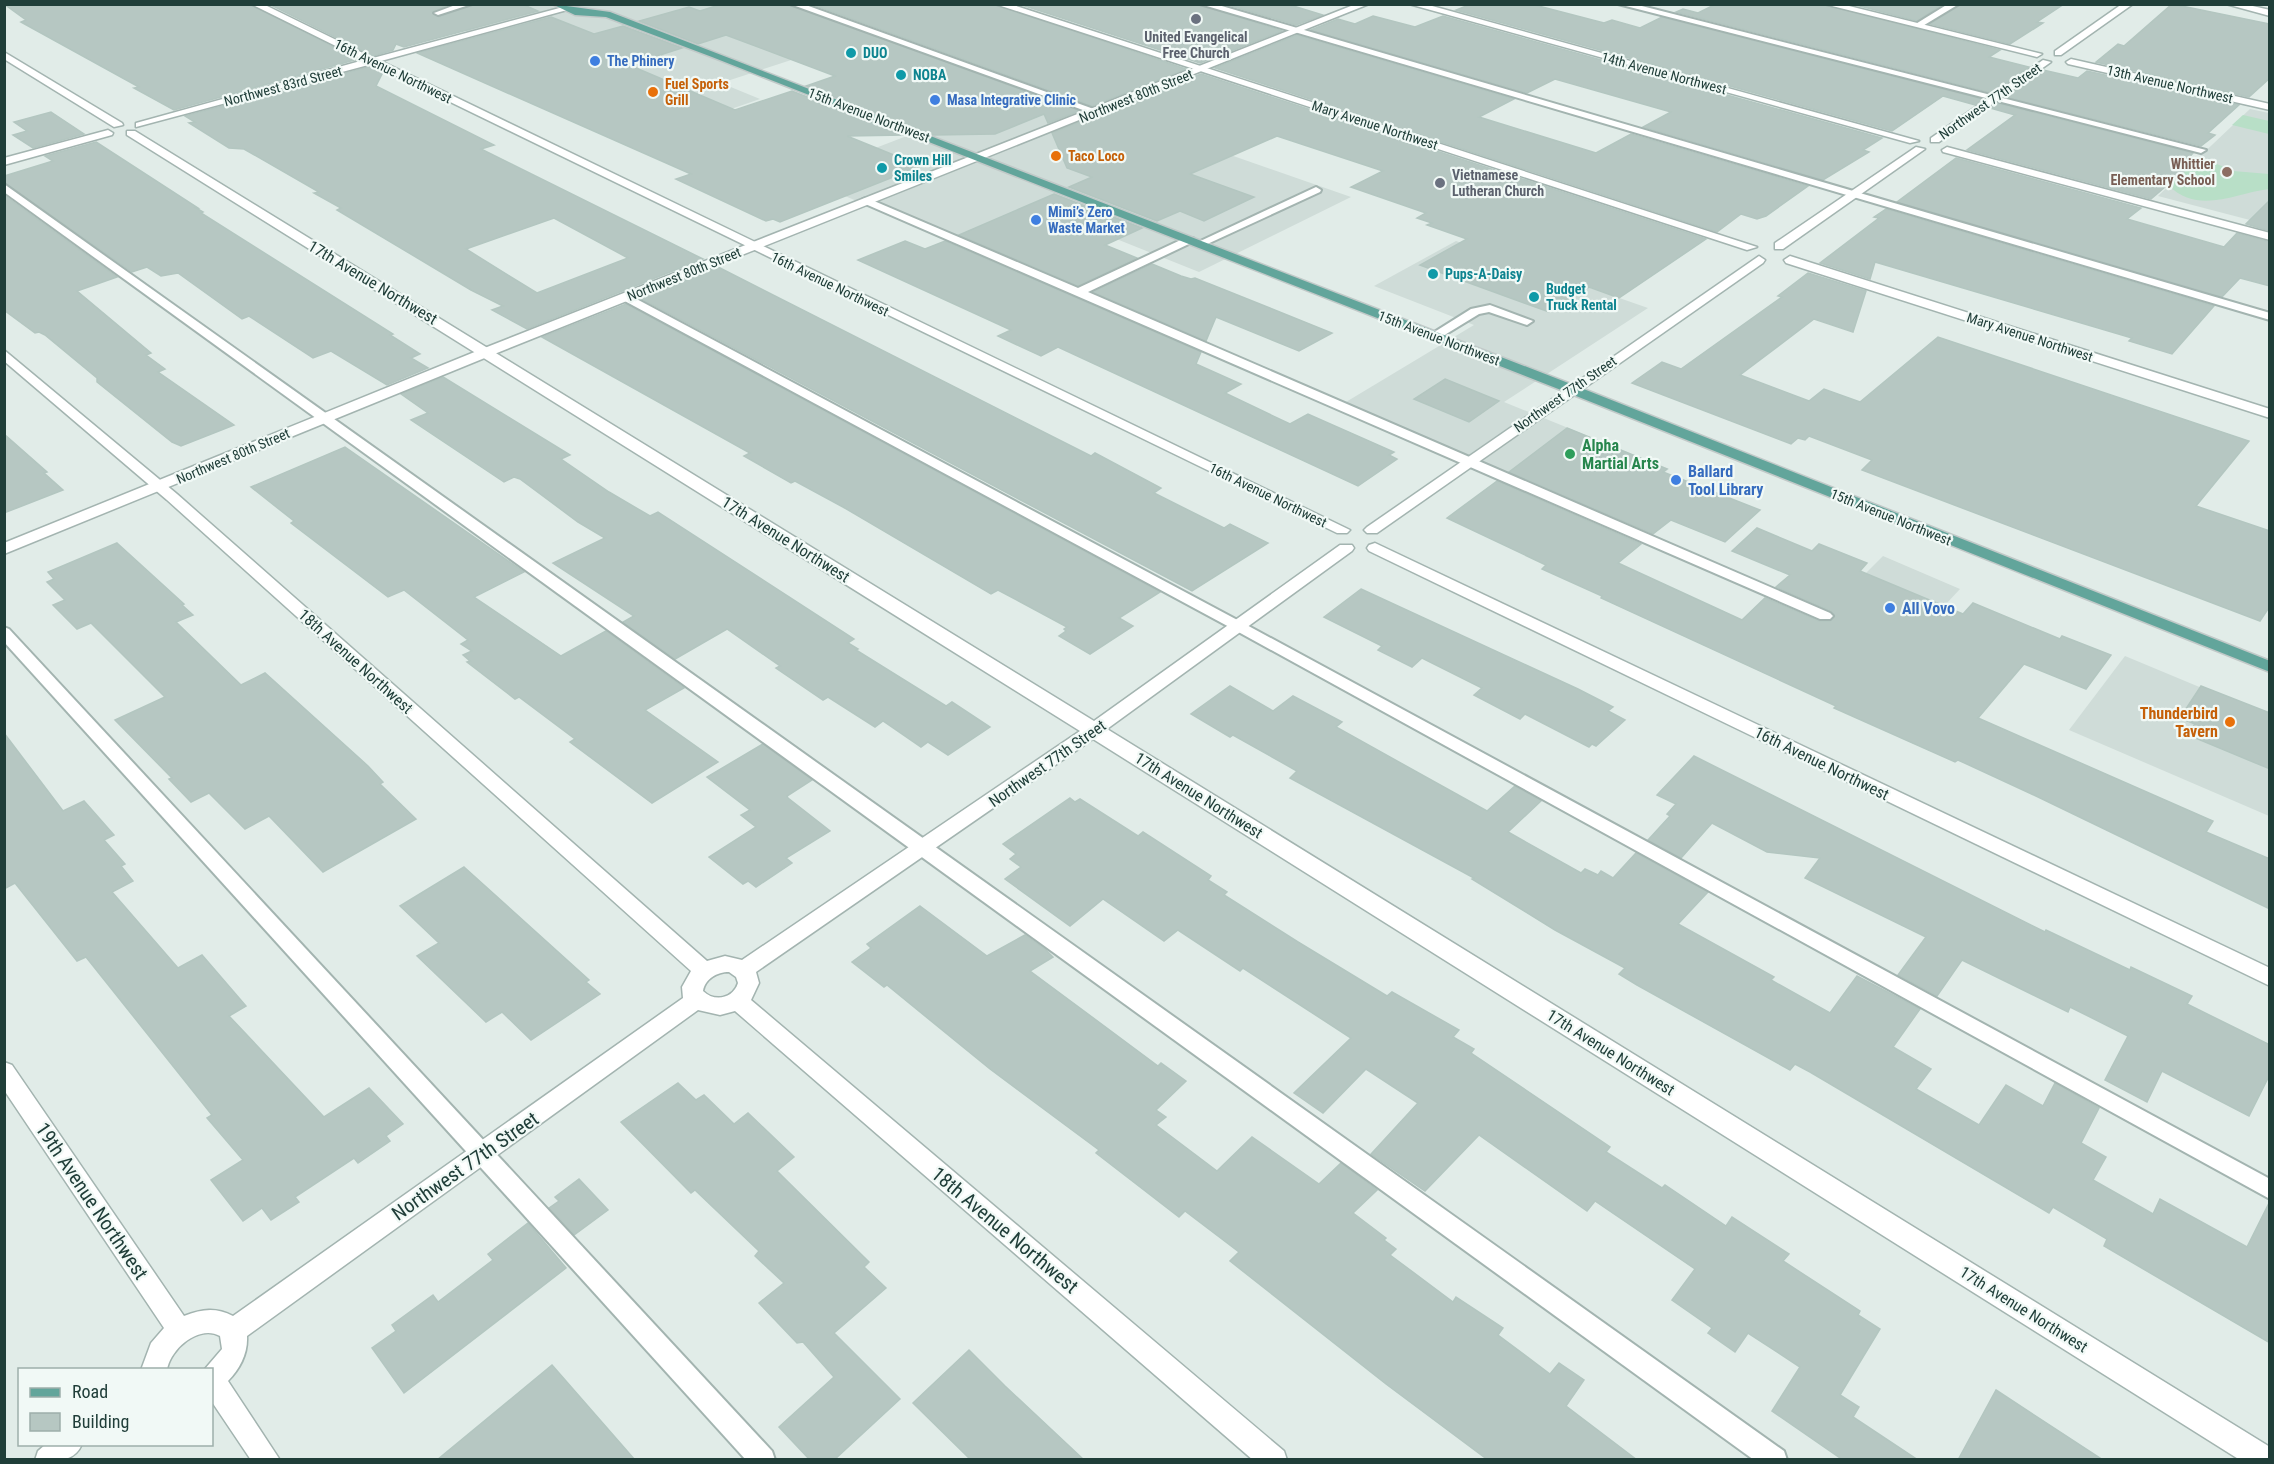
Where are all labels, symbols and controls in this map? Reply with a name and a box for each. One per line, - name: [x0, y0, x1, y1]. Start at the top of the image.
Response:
- marker: United Evangelical Free Church: [1189, 12, 1203, 26]
- place label: United Evangelical Free Church: [1144, 29, 1248, 61]
- street label: 16th Avenue Northwest: [332, 36, 454, 106]
- place label: DUO: [863, 45, 887, 61]
- marker: DUO: [844, 46, 858, 60]
- street label: 14th Avenue Northwest: [1600, 49, 1728, 97]
- place label: The Phinery: [607, 53, 675, 69]
- marker: The Phinery: [588, 54, 602, 68]
- street label: Northwest 77th Street: [1936, 60, 2044, 142]
- street label: 13th Avenue Northwest: [2105, 62, 2235, 106]
- street label: Northwest 83rd Street: [222, 63, 344, 109]
- street label: Northwest 80th Street: [1077, 66, 1195, 126]
- place label: NOBA: [913, 67, 947, 83]
- marker: NOBA: [894, 68, 908, 82]
- place label: Fuel Sports Grill: [665, 76, 729, 108]
- street label: 15th Avenue Northwest: [806, 84, 932, 146]
- marker: Fuel Sports Grill: [646, 85, 660, 99]
- place label: Masa Integrative Clinic: [947, 92, 1077, 108]
- marker: Masa Integrative Clinic: [928, 93, 942, 107]
- street label: Mary Avenue Northwest: [1310, 97, 1440, 153]
- place label: Taco Loco: [1068, 148, 1125, 164]
- marker: Taco Loco: [1049, 149, 1063, 163]
- place label: Crown Hill Smiles: [894, 152, 952, 184]
- place label: Whittier Elementary School: [2110, 156, 2215, 188]
- marker: Crown Hill Smiles: [875, 161, 889, 175]
- marker: Whittier Elementary School: [2220, 165, 2234, 179]
- place label: Vietnamese Lutheran Church: [1452, 167, 1544, 199]
- marker: Vietnamese Lutheran Church: [1433, 176, 1447, 190]
- place label: Mimi’s Zero Waste Market: [1048, 204, 1125, 236]
- marker: Mimi’s Zero Waste Market: [1029, 213, 1043, 227]
- street label: 17th Avenue Northwest: [305, 236, 441, 329]
- street label: Northwest 80th Street: [625, 244, 743, 304]
- street label: 16th Avenue Northwest: [769, 249, 891, 319]
- place label: Pups-A-Daisy: [1445, 266, 1523, 282]
- marker: Pups-A-Daisy: [1426, 267, 1440, 281]
- place label: Budget Truck Rental: [1546, 281, 1617, 313]
- marker: Budget Truck Rental: [1527, 290, 1541, 304]
- street label: 15th Avenue Northwest: [1376, 307, 1502, 369]
- street label: Mary Avenue Northwest: [1965, 309, 2095, 365]
- street label: Northwest 77th Street: [1511, 353, 1619, 435]
- street label: Northwest 80th Street: [174, 425, 292, 487]
- place label: Alpha Martial Arts: [1582, 436, 1659, 473]
- marker: Alpha Martial Arts: [1563, 447, 1577, 461]
- street label: 16th Avenue Northwest: [1207, 460, 1329, 530]
- place label: Ballard Tool Library: [1688, 462, 1764, 499]
- marker: Ballard Tool Library: [1669, 473, 1683, 487]
- street label: 15th Avenue Northwest: [1828, 485, 1954, 549]
- street label: 17th Avenue Northwest: [718, 492, 853, 587]
- place label: All Vovo: [1902, 599, 1955, 618]
- marker: All Vovo: [1883, 601, 1897, 615]
- street label: 18th Avenue Northwest: [295, 605, 417, 718]
- place label: Thunderbird Tavern: [2140, 704, 2218, 741]
- marker: Thunderbird Tavern: [2223, 715, 2237, 729]
- street label: Northwest 77th Street: [985, 716, 1110, 811]
- street label: 16th Avenue Northwest: [1751, 723, 1892, 804]
- street label: 17th Avenue Northwest: [1131, 748, 1266, 843]
- street label: 17th Avenue Northwest: [1543, 1005, 1678, 1100]
- street label: Northwest 77th Street: [387, 1106, 543, 1226]
- street label: 19th Avenue Northwest: [31, 1118, 153, 1284]
- street label: 18th Avenue Northwest: [927, 1162, 1083, 1298]
- street label: 17th Avenue Northwest: [1956, 1262, 2091, 1357]
- legend: [18, 1368, 213, 1446]
- text: Road: [72, 1381, 108, 1402]
- text: Building: [72, 1411, 129, 1432]

